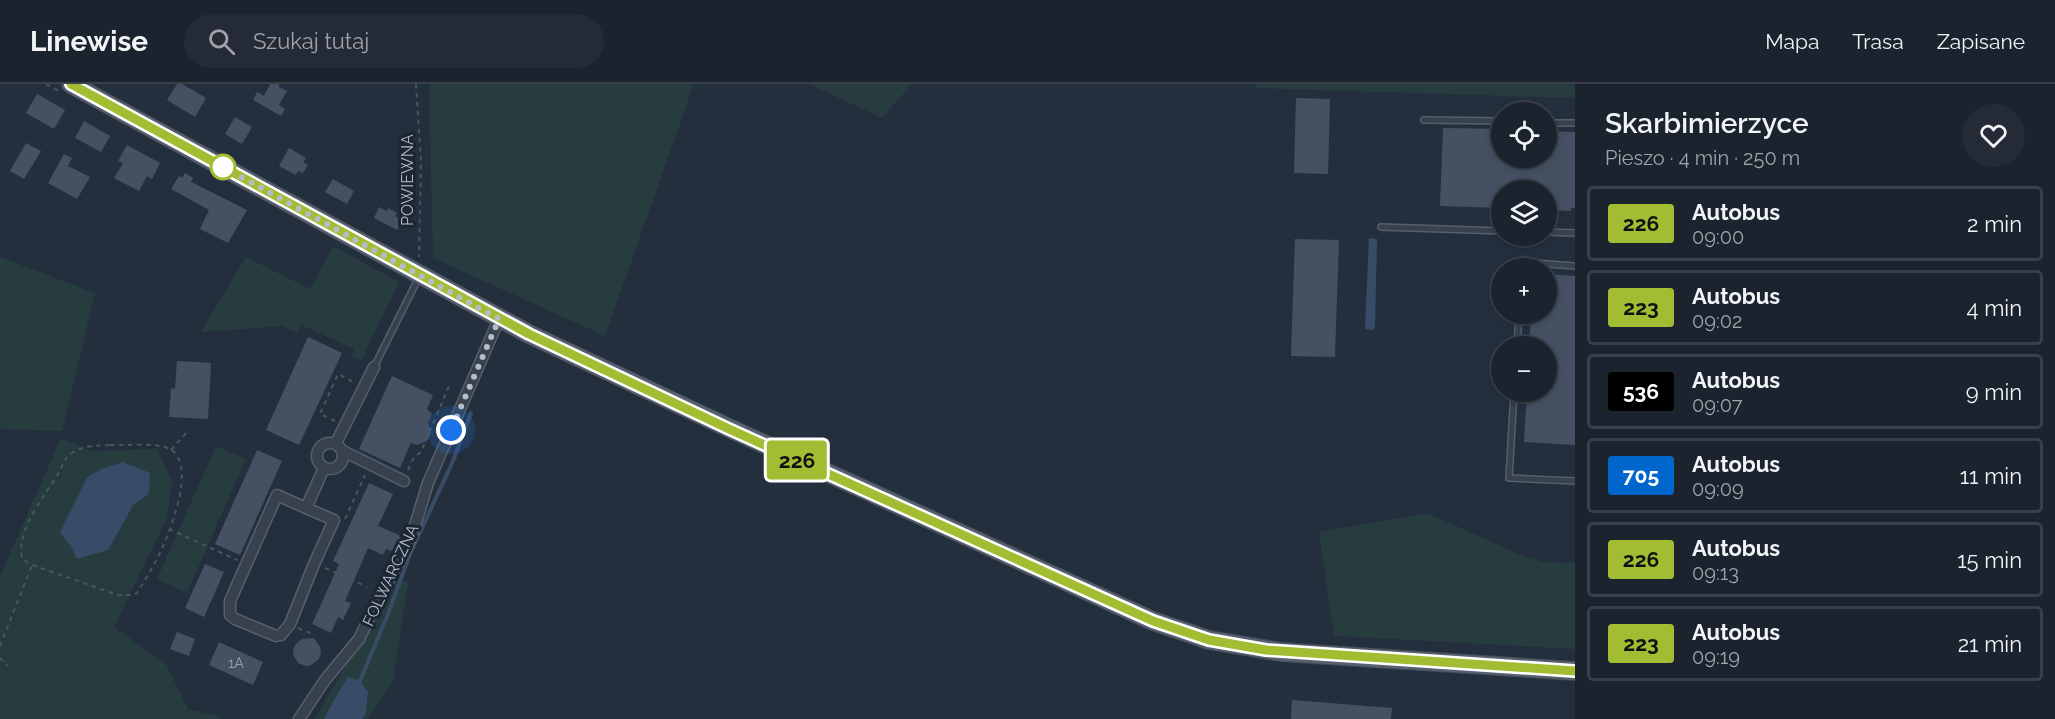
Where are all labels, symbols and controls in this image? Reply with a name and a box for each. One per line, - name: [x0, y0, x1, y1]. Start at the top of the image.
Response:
- search box: [184, 14, 604, 68]
- text: Linewise: [30, 25, 148, 58]
- icon: search: [205, 25, 238, 58]
- text: Szukaj tutaj: [253, 28, 369, 54]
- text: Mapa: [1765, 29, 1819, 54]
- text: Trasa: [1852, 29, 1904, 54]
- text: Zapisane: [1937, 29, 2025, 54]
- map controls: [1491, 102, 1557, 402]
- button: locate: [1491, 102, 1557, 168]
- button: heart: [1962, 104, 2025, 167]
- text: Skarbimierzyce: [1605, 107, 1809, 140]
- street label: POWIEWNA: [398, 134, 417, 226]
- text: Pieszo · 4 min · 250 m: [1605, 146, 1800, 170]
- unlabelled marker: [210, 154, 236, 180]
- button: layers: [1491, 180, 1557, 246]
- text: Autobus: [1692, 199, 1780, 225]
- text: 226: [1623, 211, 1659, 236]
- text: 2 min: [1967, 211, 2022, 237]
- text: 09:00: [1692, 225, 1744, 249]
- button: +: [1491, 258, 1557, 324]
- text: Autobus: [1692, 283, 1780, 309]
- text: 223: [1623, 295, 1659, 320]
- text: 4 min: [1967, 295, 2022, 321]
- text: 09:02: [1692, 309, 1742, 333]
- button: −: [1491, 336, 1557, 402]
- text: Autobus: [1692, 367, 1780, 393]
- text: 536: [1623, 379, 1659, 404]
- text: 9 min: [1966, 379, 2022, 405]
- text: 09:07: [1692, 393, 1743, 417]
- your location: [436, 415, 466, 445]
- line badge: 226: [762, 440, 832, 479]
- text: 226: [779, 448, 815, 473]
- text: Autobus: [1692, 451, 1780, 477]
- text: 705: [1623, 463, 1659, 488]
- text: 11 min: [1960, 463, 2022, 489]
- text: 09:09: [1692, 477, 1744, 501]
- street label: FOLWARCZNA: [359, 521, 422, 629]
- text: Autobus: [1692, 535, 1780, 561]
- text: 226: [1623, 547, 1659, 572]
- text: 15 min: [1957, 547, 2022, 573]
- text: 09:13: [1692, 561, 1739, 585]
- text: Autobus: [1692, 619, 1780, 645]
- text: 223: [1623, 631, 1659, 656]
- text: 21 min: [1958, 631, 2022, 657]
- text: 09:19: [1692, 645, 1740, 669]
- house number: 1A: [228, 655, 244, 671]

